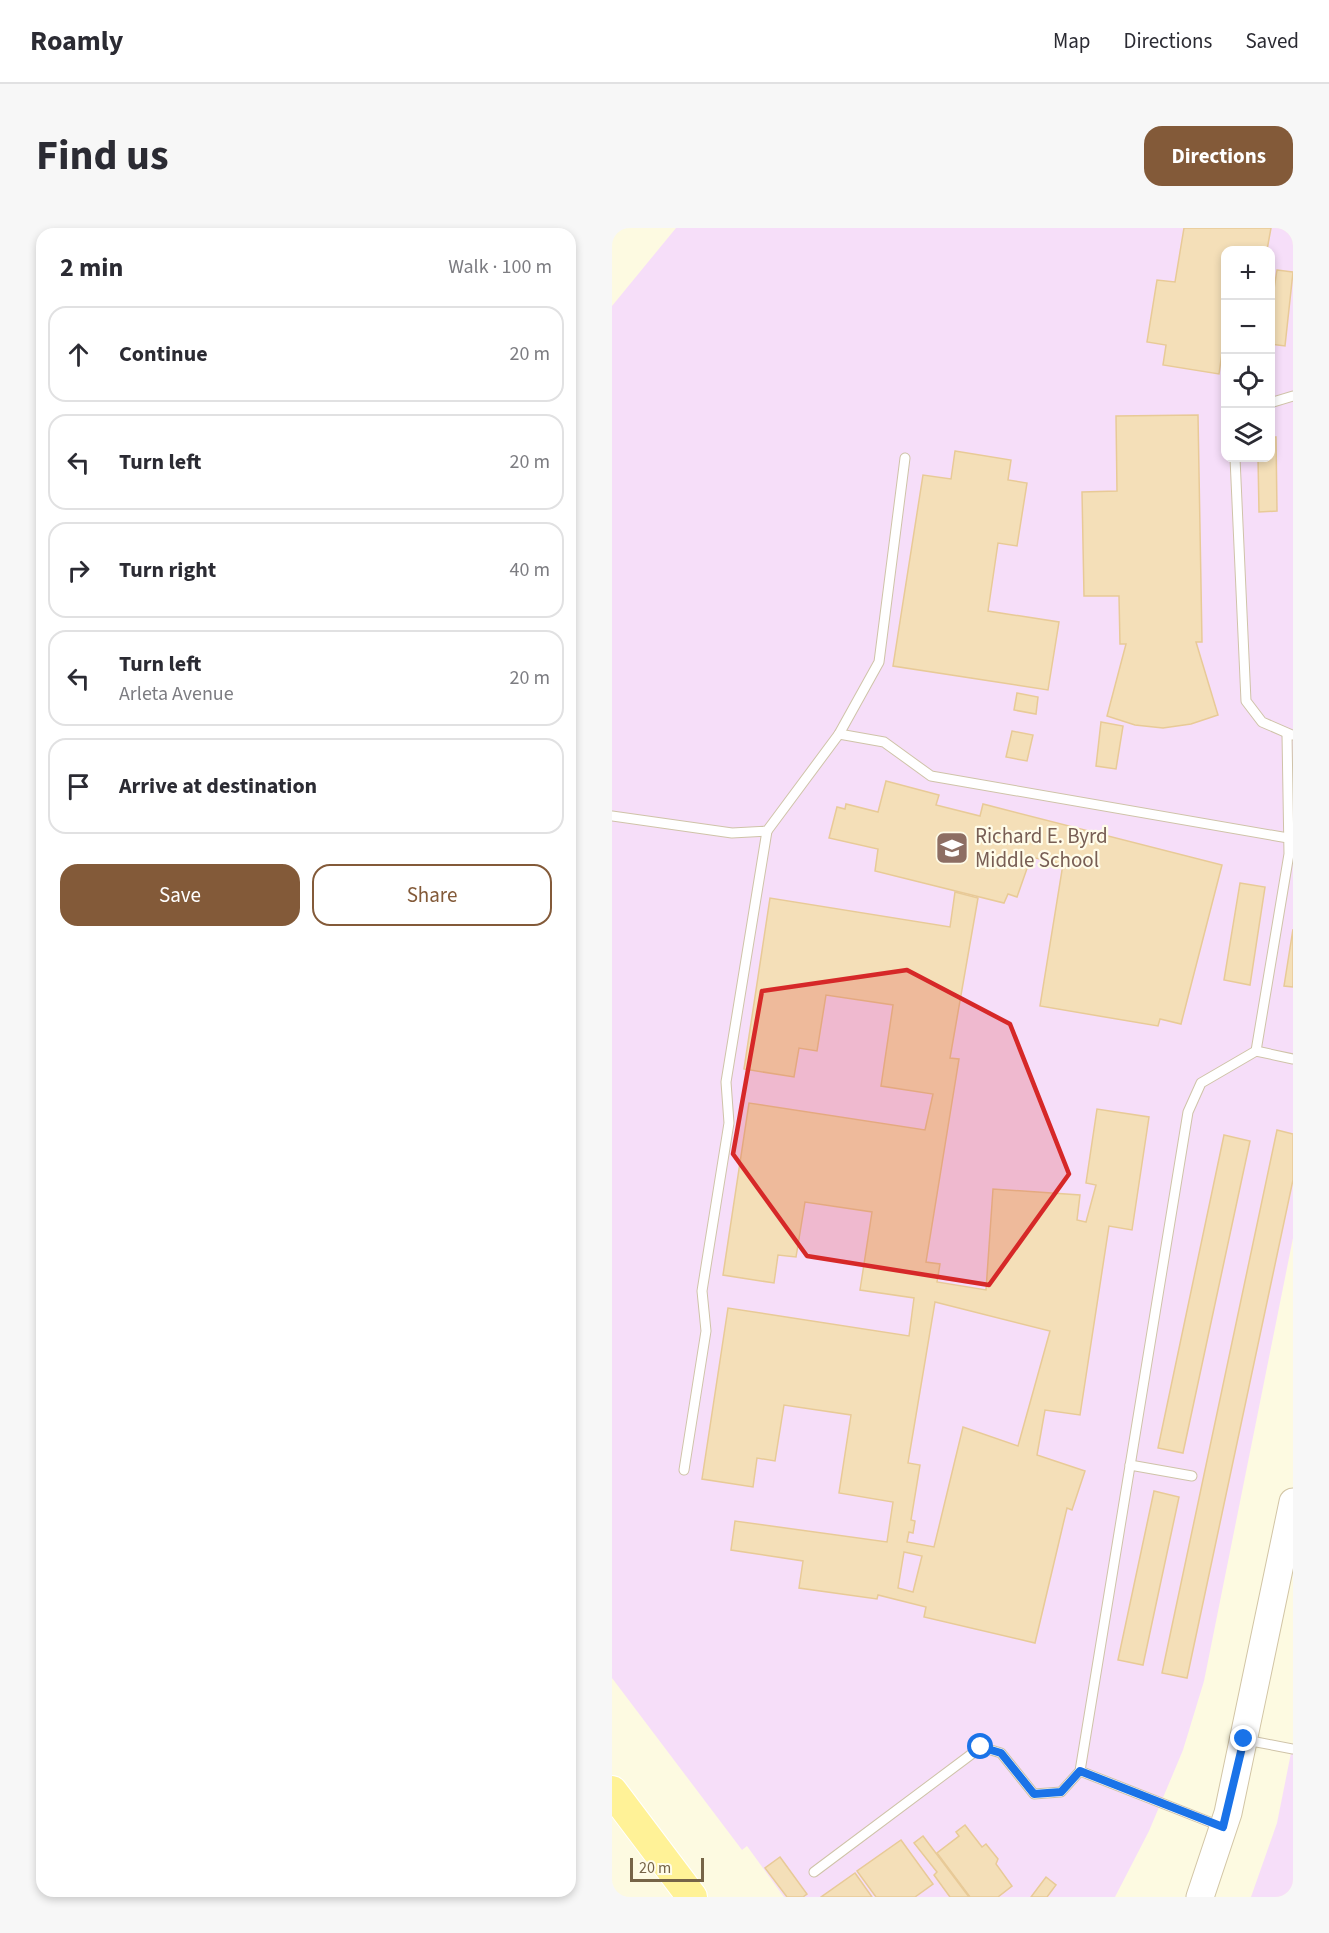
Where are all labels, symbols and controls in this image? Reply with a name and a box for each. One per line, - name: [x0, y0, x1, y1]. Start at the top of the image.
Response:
- text: Roamly: [30, 21, 123, 61]
- text: Map: [1053, 26, 1091, 56]
- text: Directions: [1124, 26, 1212, 56]
- text: Saved: [1245, 26, 1299, 56]
- text: Find us: [36, 126, 169, 186]
- button: Directions: [1144, 126, 1293, 186]
- map controls: [1221, 246, 1275, 462]
- button: +: [1221, 246, 1275, 300]
- text: 2 min: [60, 249, 123, 286]
- text: Walk · 100 m: [448, 253, 552, 281]
- button: −: [1221, 300, 1275, 354]
- icon: ahead: [62, 338, 95, 371]
- text: Continue: [119, 338, 208, 370]
- text: 20 m: [510, 340, 550, 368]
- button: locate: [1221, 354, 1275, 408]
- button: layers: [1221, 408, 1275, 462]
- icon: left: [62, 446, 95, 479]
- text: Turn left: [119, 446, 201, 478]
- text: 20 m: [510, 448, 550, 476]
- icon: right: [62, 554, 95, 587]
- text: Turn right: [119, 554, 216, 586]
- text: 40 m: [510, 556, 550, 584]
- text: Turn left: [119, 648, 201, 680]
- icon: left: [62, 662, 95, 695]
- text: 20 m: [510, 664, 550, 692]
- text: Arleta Avenue: [119, 680, 234, 708]
- icon: arrive: [62, 770, 95, 803]
- text: Arrive at destination: [119, 770, 317, 802]
- place label: Richard E. Byrd Middle School: [975, 821, 1108, 875]
- school or university icon: Richard E. Byrd Middle School: [934, 830, 970, 866]
- button: Save: [60, 864, 300, 926]
- button: Share: [312, 864, 552, 926]
- route end: [1230, 1725, 1256, 1751]
- route start: [967, 1733, 993, 1759]
- scale bar: [630, 1855, 704, 1882]
- text: 20 m: [639, 1857, 671, 1879]

